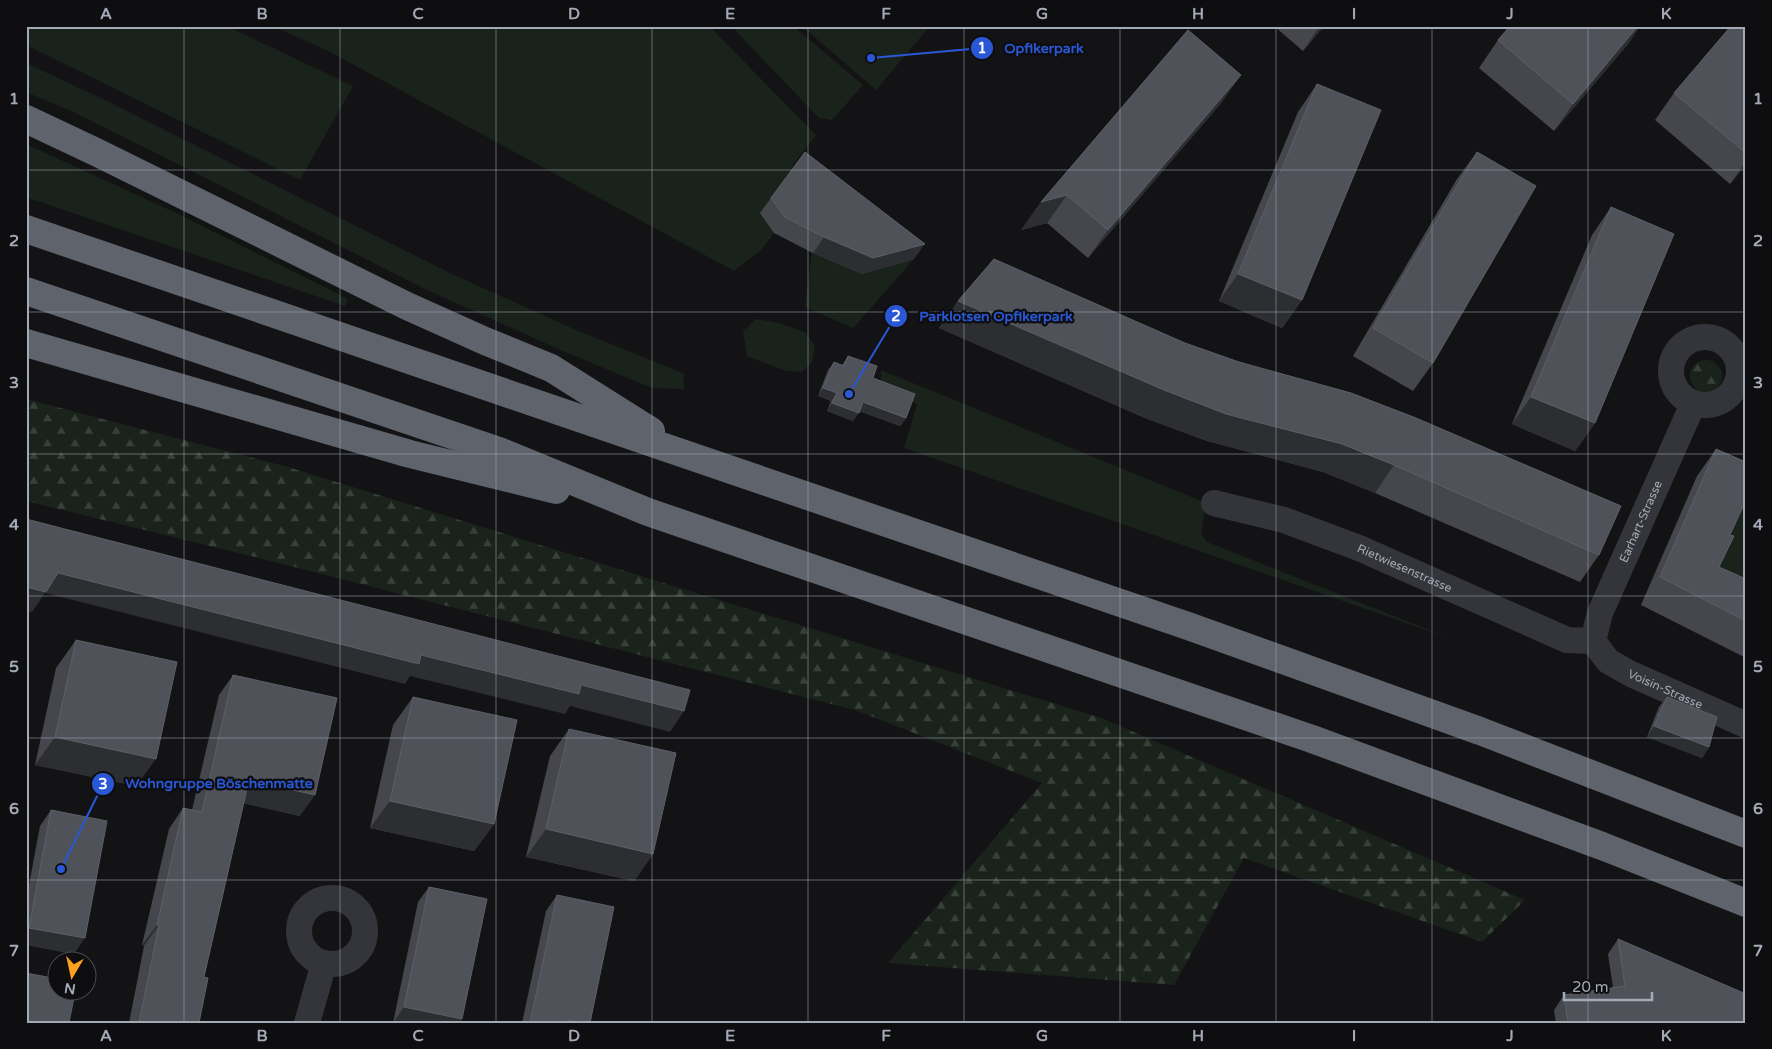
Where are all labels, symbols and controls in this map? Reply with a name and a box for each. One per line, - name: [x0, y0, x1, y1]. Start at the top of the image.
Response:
- text: A: [100, 4, 112, 24]
- text: B: [256, 4, 268, 24]
- text: C: [412, 4, 424, 24]
- text: D: [568, 4, 580, 24]
- text: E: [725, 4, 735, 24]
- text: F: [881, 4, 891, 24]
- text: G: [1036, 4, 1048, 24]
- text: H: [1192, 4, 1204, 24]
- text: I: [1352, 4, 1356, 24]
- text: J: [1505, 4, 1514, 24]
- text: K: [1661, 4, 1672, 24]
- callout: Opfikerpark: [969, 33, 1094, 62]
- text: 1: [977, 39, 987, 57]
- text: Opfikerpark: [1004, 40, 1084, 57]
- text: 1: [9, 89, 19, 109]
- text: 1: [1753, 89, 1763, 109]
- text: 2: [9, 231, 19, 251]
- text: 2: [1753, 231, 1763, 251]
- callout: Parklotsen Opfikerpark: [884, 301, 1082, 330]
- text: 2: [891, 307, 901, 325]
- text: Parklotsen Opfikerpark: [919, 308, 1073, 325]
- text: 3: [9, 373, 19, 393]
- text: 3: [1753, 373, 1763, 393]
- street label: Earhart-Strasse: [1616, 478, 1665, 565]
- text: 4: [9, 515, 19, 535]
- text: 4: [1753, 515, 1763, 535]
- street label: Rietwiesenstrasse: [1355, 541, 1454, 595]
- text: 5: [9, 657, 19, 677]
- text: 5: [1753, 657, 1763, 677]
- street label: Voisin-Strasse: [1626, 667, 1705, 712]
- callout: Wohngruppe Böschenmatte: [91, 769, 323, 798]
- text: 3: [98, 775, 108, 793]
- text: Wohngruppe Böschenmatte: [125, 775, 313, 792]
- text: 6: [9, 799, 19, 819]
- text: 6: [1753, 799, 1763, 819]
- text: 7: [9, 941, 19, 961]
- text: 7: [1753, 941, 1763, 961]
- north arrow: [48, 952, 98, 1002]
- scale bar: [1564, 969, 1652, 1001]
- text: 20 m: [1572, 978, 1609, 996]
- text: N: [63, 979, 77, 998]
- text: A: [100, 1026, 112, 1046]
- text: B: [256, 1026, 268, 1046]
- text: C: [412, 1026, 424, 1046]
- text: D: [568, 1026, 580, 1046]
- text: E: [725, 1026, 735, 1046]
- text: F: [881, 1026, 891, 1046]
- text: G: [1036, 1026, 1048, 1046]
- text: H: [1192, 1026, 1204, 1046]
- text: I: [1352, 1026, 1356, 1046]
- text: J: [1505, 1026, 1514, 1046]
- text: K: [1661, 1026, 1672, 1046]

